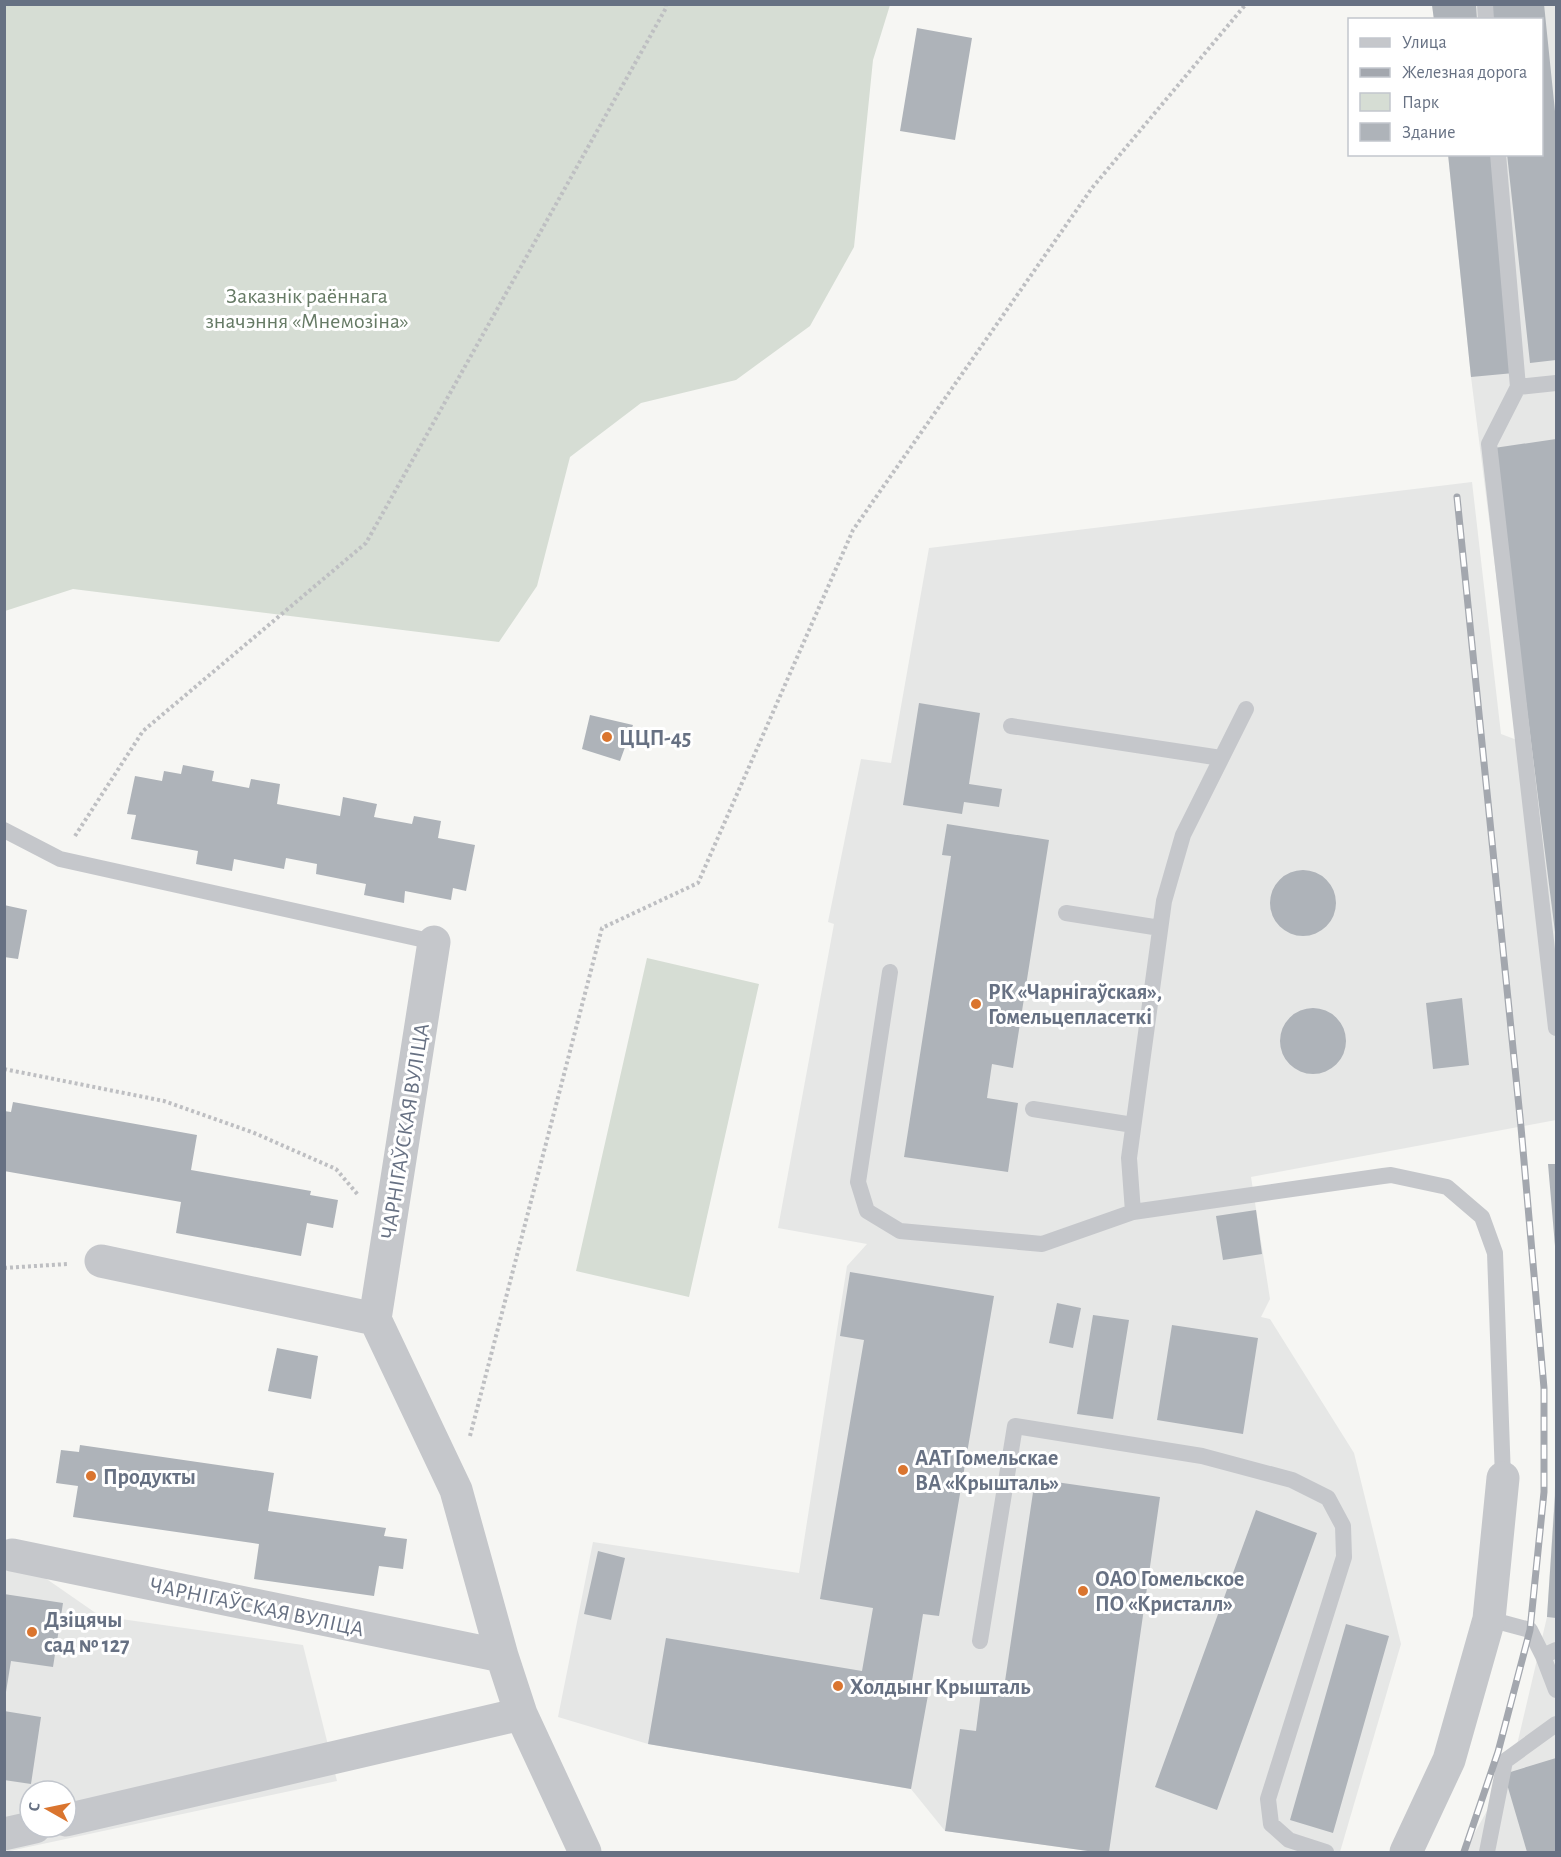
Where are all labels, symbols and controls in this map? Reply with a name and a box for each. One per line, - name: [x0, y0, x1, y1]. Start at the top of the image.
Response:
- legend: [1348, 18, 1543, 156]
- text: Улица: [1402, 34, 1447, 52]
- text: Железная дорога: [1402, 64, 1527, 82]
- text: Парк: [1402, 94, 1440, 112]
- text: Здание: [1402, 124, 1456, 142]
- park label: Заказнік раённага значэння «Мнемозіна»: [205, 285, 409, 332]
- place label: ЦЦП-45: [619, 727, 691, 749]
- marker: ЦЦП-45: [600, 730, 614, 744]
- place label: РК «Чарнігаўская», Гомельцепласеткі: [988, 981, 1162, 1028]
- marker: РК «Чарнігаўская», Гомельцепласеткі: [969, 997, 983, 1011]
- street label: ЧАРНІГАЎСКАЯ ВУЛІЦА: [377, 1022, 433, 1241]
- place label: ААТ Гомельскае ВА «Крышталь»: [915, 1447, 1059, 1494]
- marker: ААТ Гомельскае ВА «Крышталь»: [896, 1463, 910, 1477]
- place label: Продукты: [103, 1466, 196, 1489]
- marker: Продукты: [84, 1469, 98, 1483]
- place label: ОАО Гомельское ПО «Кристалл»: [1095, 1568, 1244, 1615]
- street label: ЧАРНІГАЎСКАЯ ВУЛІЦА: [148, 1574, 366, 1640]
- marker: ОАО Гомельское ПО «Кристалл»: [1076, 1584, 1090, 1598]
- place label: Дзіцячы сад № 127: [44, 1609, 130, 1656]
- marker: Дзіцячы сад № 127: [25, 1625, 39, 1639]
- place label: Холдынг Крышталь: [850, 1676, 1031, 1698]
- marker: Холдынг Крышталь: [831, 1679, 845, 1693]
- north arrow: [18, 1779, 78, 1839]
- text: С: [26, 1801, 43, 1812]

